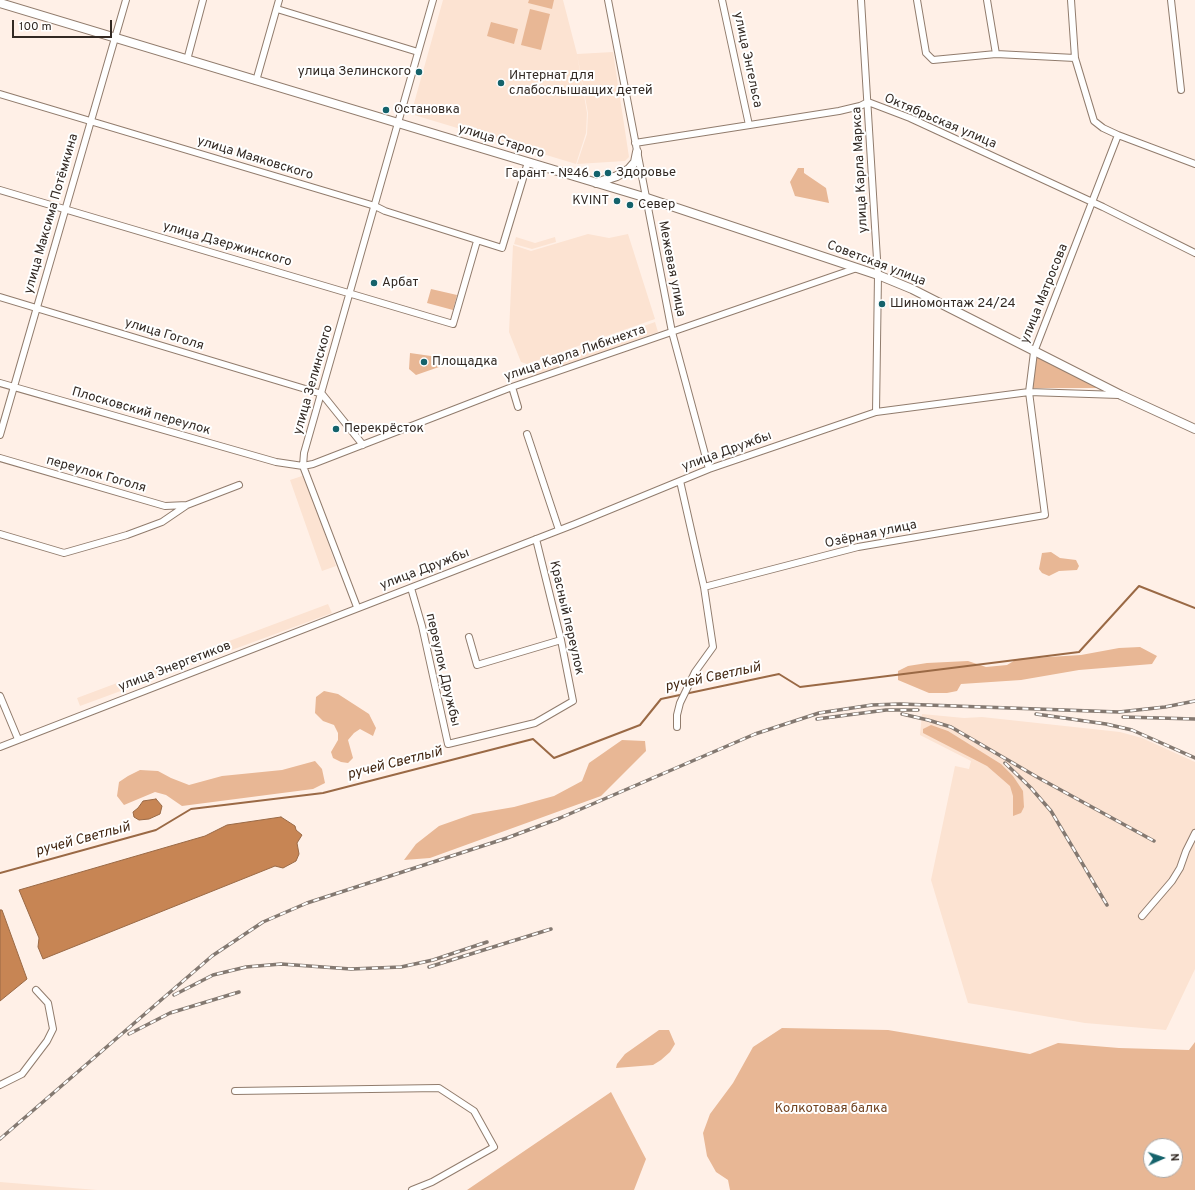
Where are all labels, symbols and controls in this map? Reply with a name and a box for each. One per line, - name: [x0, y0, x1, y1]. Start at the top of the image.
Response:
- street label: улица Энгельса: [729, 11, 765, 109]
- scale bar: [14, 12, 114, 38]
- text: 100 m: [19, 19, 52, 35]
- place label: улица Зелинского: [298, 64, 411, 80]
- marker: улица Зелинского: [414, 67, 424, 77]
- place label: Интернат для слабослышащих детей: [509, 68, 653, 99]
- marker: Интернат для слабослышащих детей: [496, 78, 506, 88]
- street label: Октябрьская улица: [882, 91, 998, 153]
- place label: Остановка: [394, 102, 460, 118]
- marker: Остановка: [381, 105, 391, 115]
- street label: улица Карла Маркса: [850, 106, 872, 234]
- street label: улица Старого: [456, 122, 546, 162]
- street label: улица Максима Потёмкина: [22, 132, 82, 296]
- street label: улица Маяковского: [195, 134, 315, 184]
- place label: Здоровье: [616, 165, 676, 181]
- place label: Гарант - №46: [505, 166, 589, 182]
- marker: Здоровье: [603, 168, 613, 178]
- marker: Гарант - №46: [592, 169, 602, 179]
- place label: KVINT: [572, 193, 609, 209]
- marker: KVINT: [612, 196, 622, 206]
- place label: Север: [638, 197, 675, 213]
- marker: Север: [625, 200, 635, 210]
- street label: улица Дзержинского: [161, 219, 293, 271]
- street label: Межевая улица: [654, 220, 688, 318]
- street label: Советская улица: [824, 238, 928, 290]
- street label: улица Матросова: [1018, 242, 1072, 346]
- place label: Арбат: [382, 275, 418, 291]
- marker: Арбат: [369, 278, 379, 288]
- place label: Шиномонтаж 24/24: [890, 296, 1016, 312]
- marker: Шиномонтаж 24/24: [877, 299, 887, 309]
- street label: улица Гоголя: [122, 316, 206, 354]
- street label: улица Карла Либкнехта: [502, 322, 648, 386]
- street label: улица Зелинского: [291, 323, 337, 437]
- place label: Площадка: [432, 354, 497, 370]
- marker: Площадка: [419, 357, 429, 367]
- street label: Плосковский переулок: [70, 385, 212, 439]
- place label: Перекрёсток: [344, 421, 424, 437]
- marker: Перекрёсток: [331, 424, 341, 434]
- street label: улица Дружбы: [680, 429, 774, 475]
- street label: переулок Гоголя: [44, 453, 148, 497]
- street label: Озёрная улица: [824, 518, 918, 552]
- street label: улица Дружбы: [378, 546, 472, 594]
- street label: Красный переулок: [545, 559, 587, 677]
- street label: переулок Дружбы: [421, 612, 463, 728]
- street label: улица Энергетиков: [117, 638, 233, 696]
- water label: ручей Светлый: [664, 660, 762, 696]
- water label: ручей Светлый: [346, 744, 444, 784]
- water label: ручей Светлый: [34, 819, 132, 861]
- park label: Колкотовая балка: [775, 1101, 887, 1117]
- north arrow: [1143, 1138, 1183, 1178]
- text: N: [1167, 1153, 1181, 1162]

